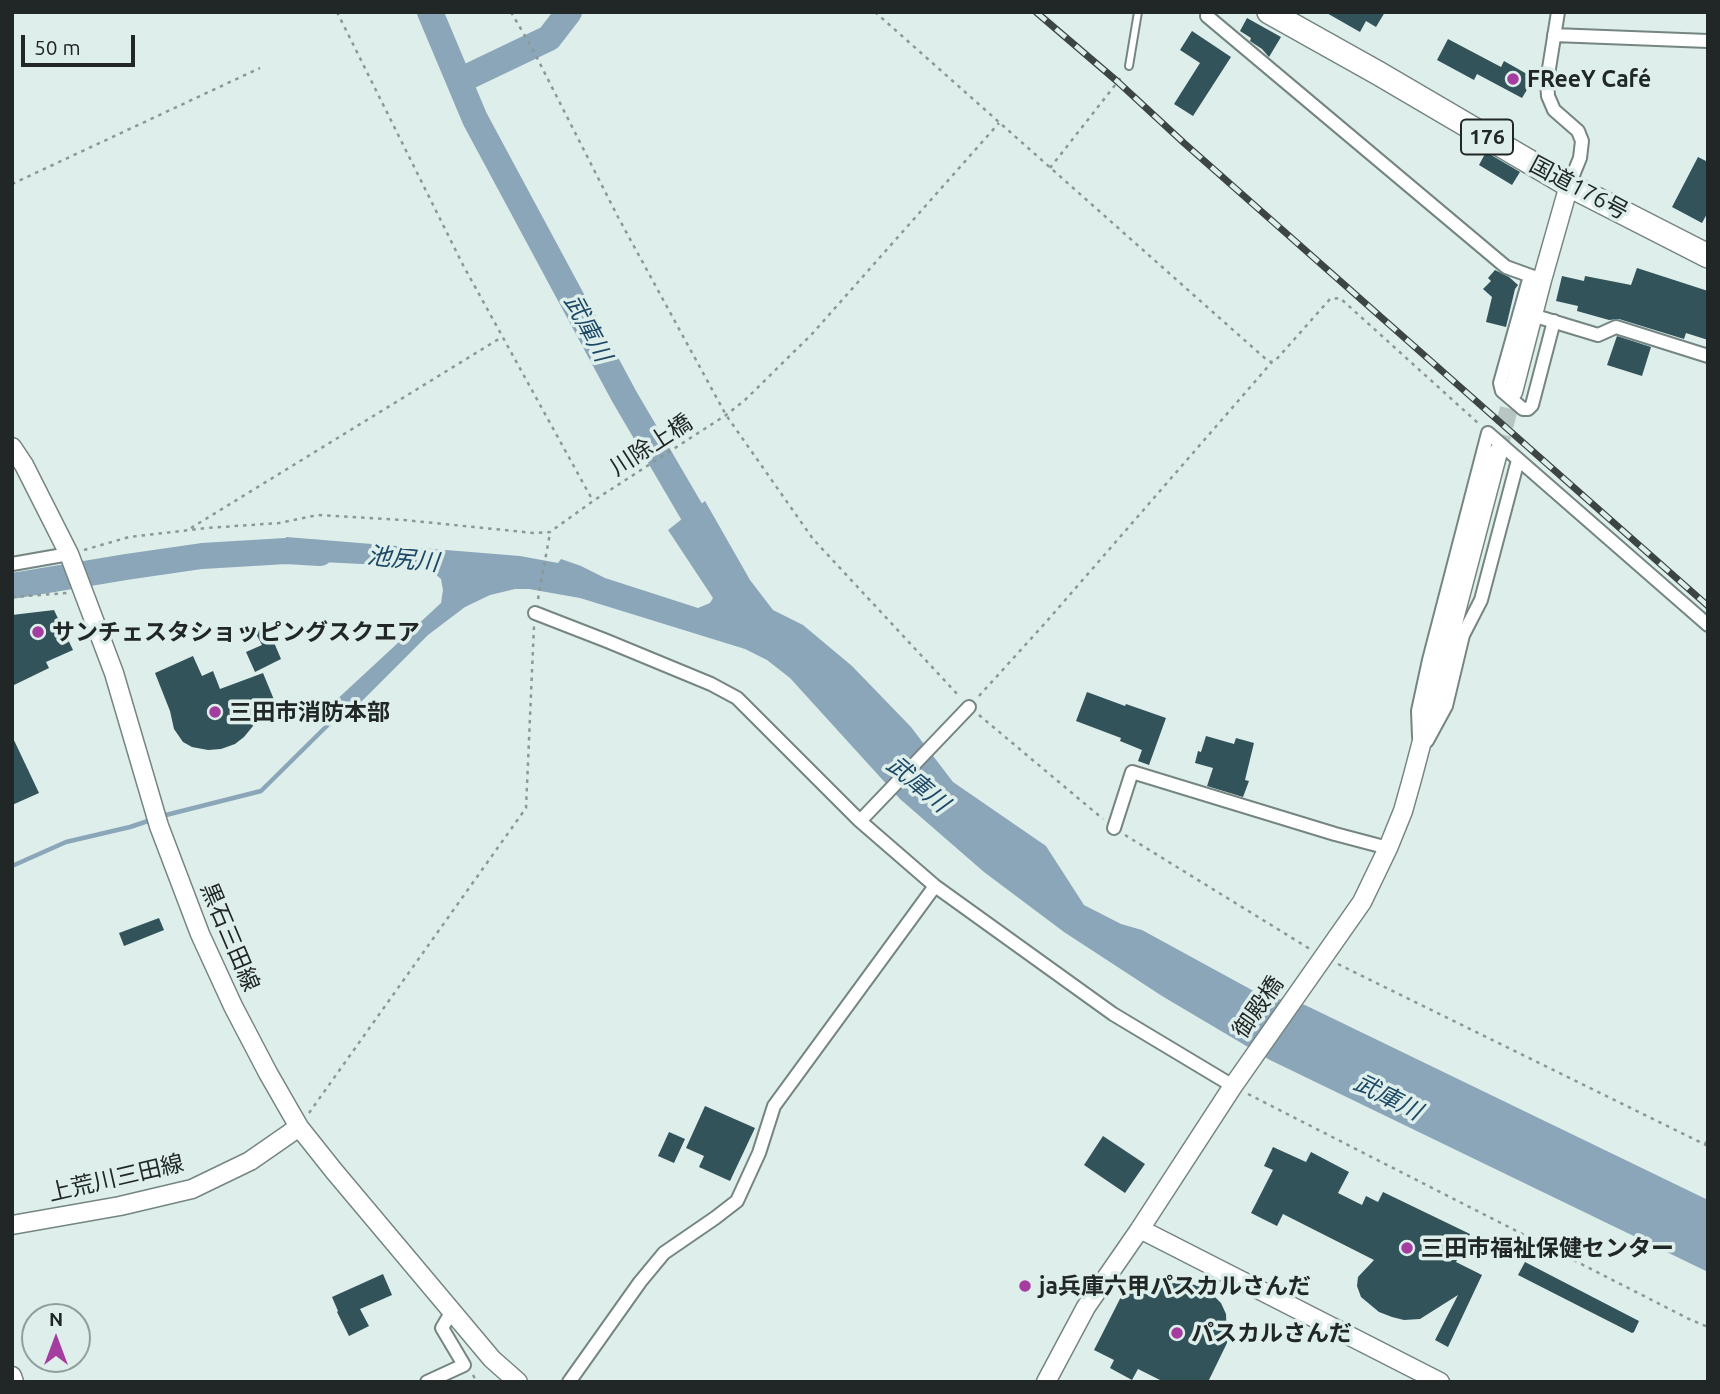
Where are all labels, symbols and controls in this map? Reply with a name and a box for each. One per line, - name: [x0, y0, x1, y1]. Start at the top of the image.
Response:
- scale bar: [24, 21, 138, 65]
- text: 50 m: [34, 35, 81, 59]
- place label: FReeY Café: [1527, 65, 1651, 93]
- marker: FReeY Café: [1505, 71, 1521, 87]
- road number: 176: [1461, 120, 1513, 154]
- street label: 国道176号: [1525, 150, 1633, 226]
- water label: 武庫川: [558, 289, 618, 367]
- street label: 川除上橋: [605, 408, 697, 482]
- water label: 池尻川: [366, 541, 440, 577]
- place label: サンチェスタショッピングスクエア: [52, 618, 420, 646]
- marker: サンチェスタショッピングスクエア: [30, 624, 46, 640]
- place label: 三田市消防本部: [229, 698, 390, 726]
- marker: 三田市消防本部: [207, 704, 223, 720]
- water label: 武庫川: [881, 750, 955, 818]
- street label: 黒石三田線: [195, 879, 265, 995]
- street label: 御殿橋: [1227, 971, 1289, 1043]
- water label: 武庫川: [1349, 1068, 1427, 1126]
- street label: 上荒川三田線: [46, 1149, 186, 1207]
- place label: 三田市福祉保健センター: [1421, 1234, 1674, 1262]
- marker: 三田市福祉保健センター: [1399, 1240, 1415, 1256]
- place label: ja兵庫六甲パスカルさんだ: [1039, 1272, 1311, 1300]
- marker: ja兵庫六甲パスカルさんだ: [1017, 1278, 1033, 1294]
- north arrow: [21, 1303, 91, 1373]
- text: N: [49, 1308, 63, 1330]
- place label: パスカルさんだ: [1191, 1319, 1352, 1347]
- marker: パスカルさんだ: [1169, 1325, 1185, 1341]

